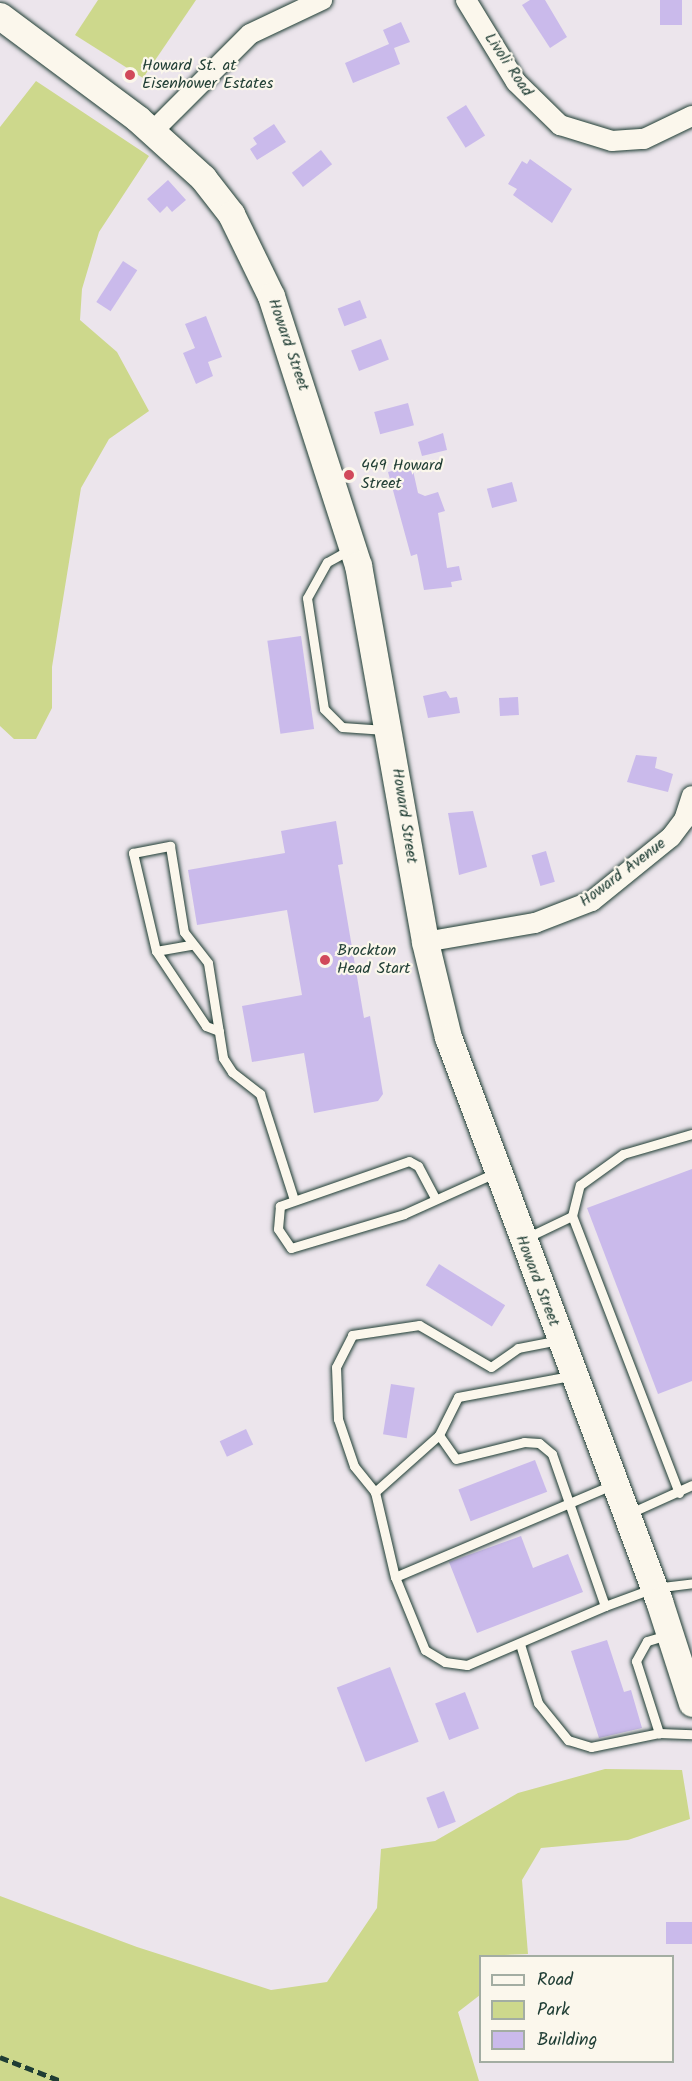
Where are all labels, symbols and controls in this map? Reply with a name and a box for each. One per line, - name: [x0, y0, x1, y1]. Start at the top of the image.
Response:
- street label: Livoli Road: [480, 29, 536, 101]
- place label: Howard St. at Eisenhower Estates: [142, 56, 273, 94]
- marker: Howard St. at Eisenhower Estates: [123, 68, 137, 82]
- street label: Howard Street: [263, 296, 313, 394]
- place label: 449 Howard Street: [361, 456, 442, 494]
- marker: 449 Howard Street: [342, 468, 356, 482]
- street label: Howard Street: [387, 767, 421, 865]
- street label: Howard Avenue: [576, 834, 670, 912]
- place label: Brockton Head Start: [337, 941, 411, 979]
- marker: Brockton Head Start: [318, 953, 332, 967]
- street label: Howard Street: [511, 1233, 563, 1329]
- legend: [479, 1955, 674, 2063]
- text: Road: [537, 1966, 573, 1995]
- text: Park: [537, 1996, 570, 2025]
- text: Building: [537, 2026, 597, 2055]

